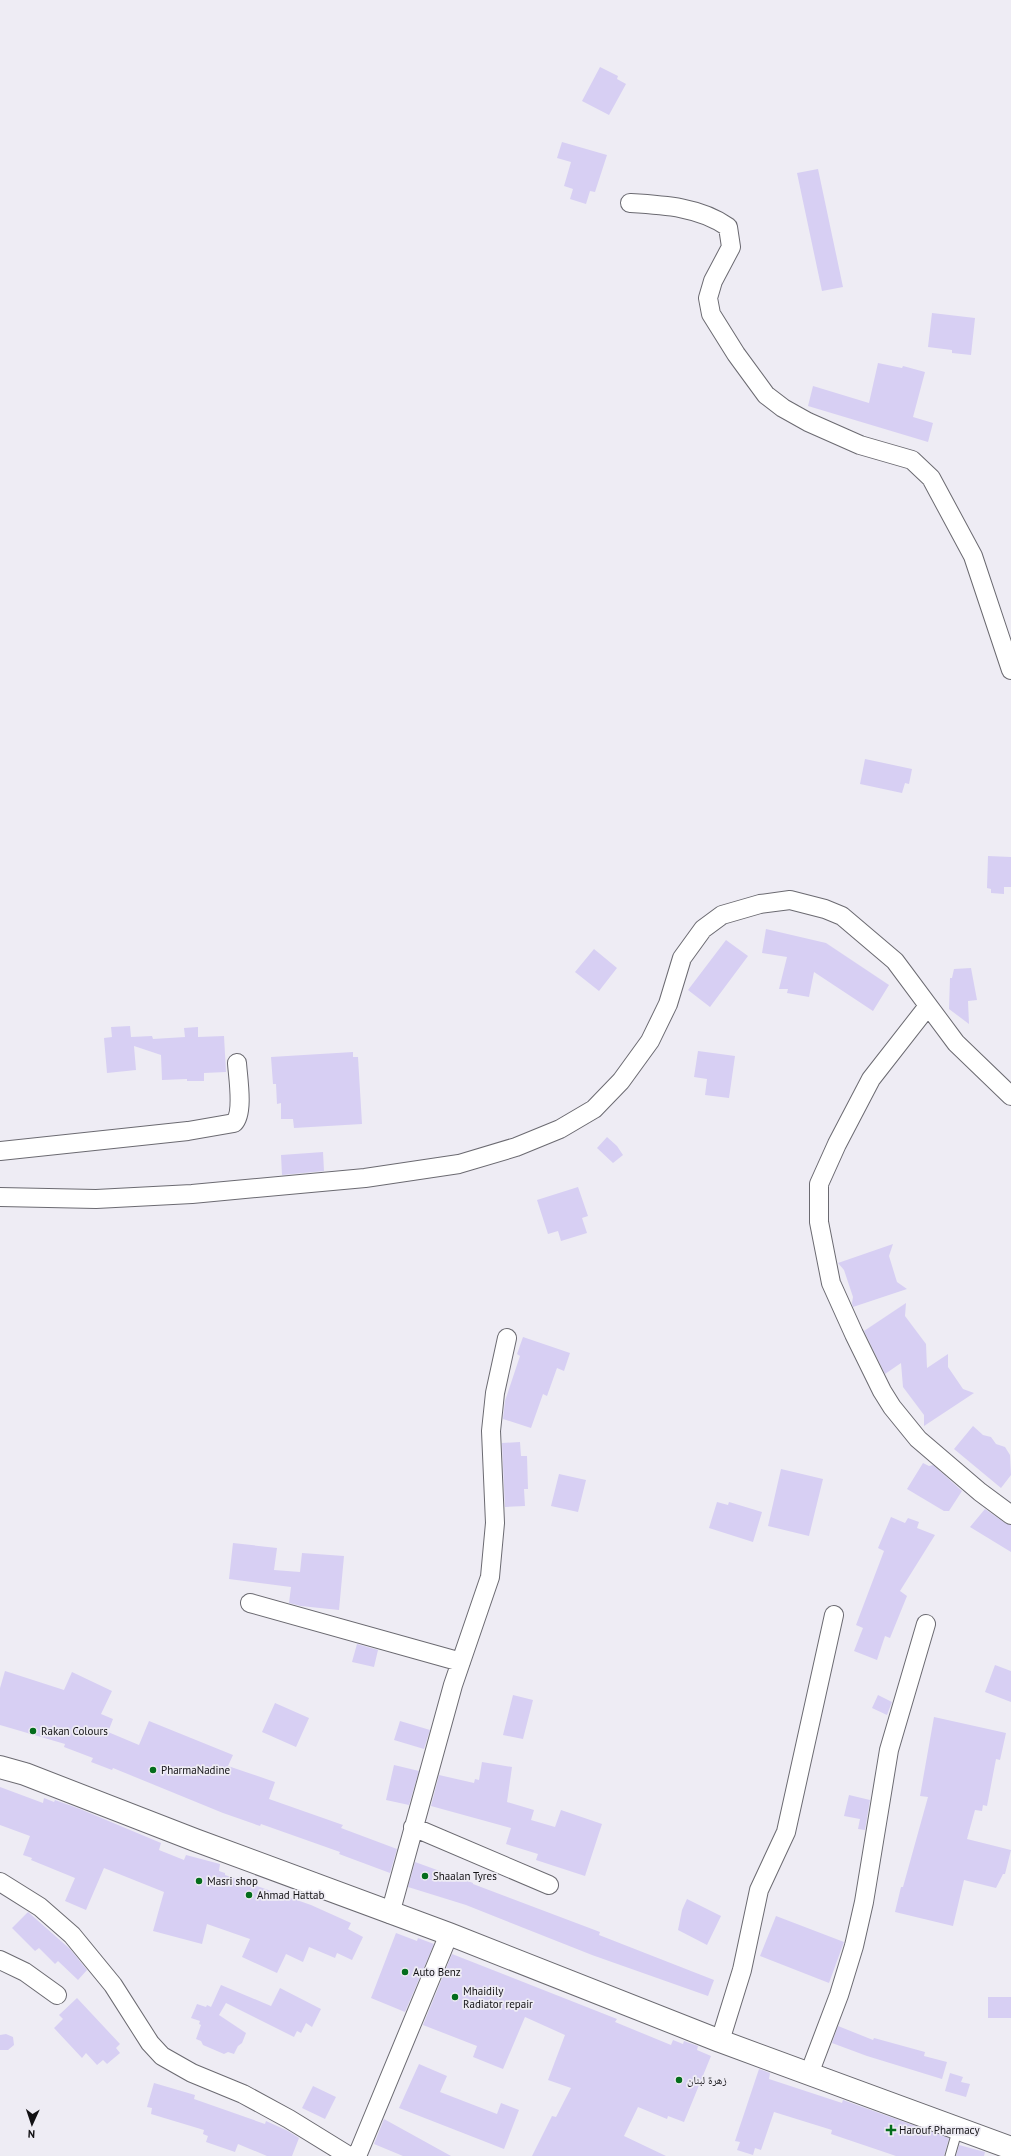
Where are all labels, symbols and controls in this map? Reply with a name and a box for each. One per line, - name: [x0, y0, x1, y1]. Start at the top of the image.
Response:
- place label: Rakan Colours: [41, 1724, 108, 1738]
- marker: Rakan Colours: [28, 1726, 38, 1736]
- place label: PharmaNadine: [161, 1763, 230, 1777]
- marker: PharmaNadine: [148, 1765, 158, 1775]
- place label: Shaalan Tyres: [433, 1869, 497, 1883]
- marker: Shaalan Tyres: [420, 1871, 430, 1881]
- place label: Masri shop: [207, 1874, 258, 1888]
- marker: Masri shop: [194, 1876, 204, 1886]
- place label: Ahmad Hattab: [257, 1888, 324, 1902]
- marker: Ahmad Hattab: [244, 1890, 254, 1900]
- place label: Auto Benz: [413, 1965, 461, 1979]
- marker: Auto Benz: [400, 1967, 410, 1977]
- place label: Mhaidily Radiator repair: [463, 1984, 533, 2011]
- marker: Mhaidily Radiator repair: [450, 1992, 460, 2002]
- place label: زهرة لبنان: [687, 2073, 727, 2087]
- marker: زهرة لبنان: [674, 2075, 684, 2085]
- north arrow: [12, 2104, 52, 2144]
- place label: Harouf Pharmacy: [899, 2123, 980, 2137]
- marker: Harouf Pharmacy: [886, 2125, 896, 2135]
- text: N: [27, 2127, 35, 2141]

